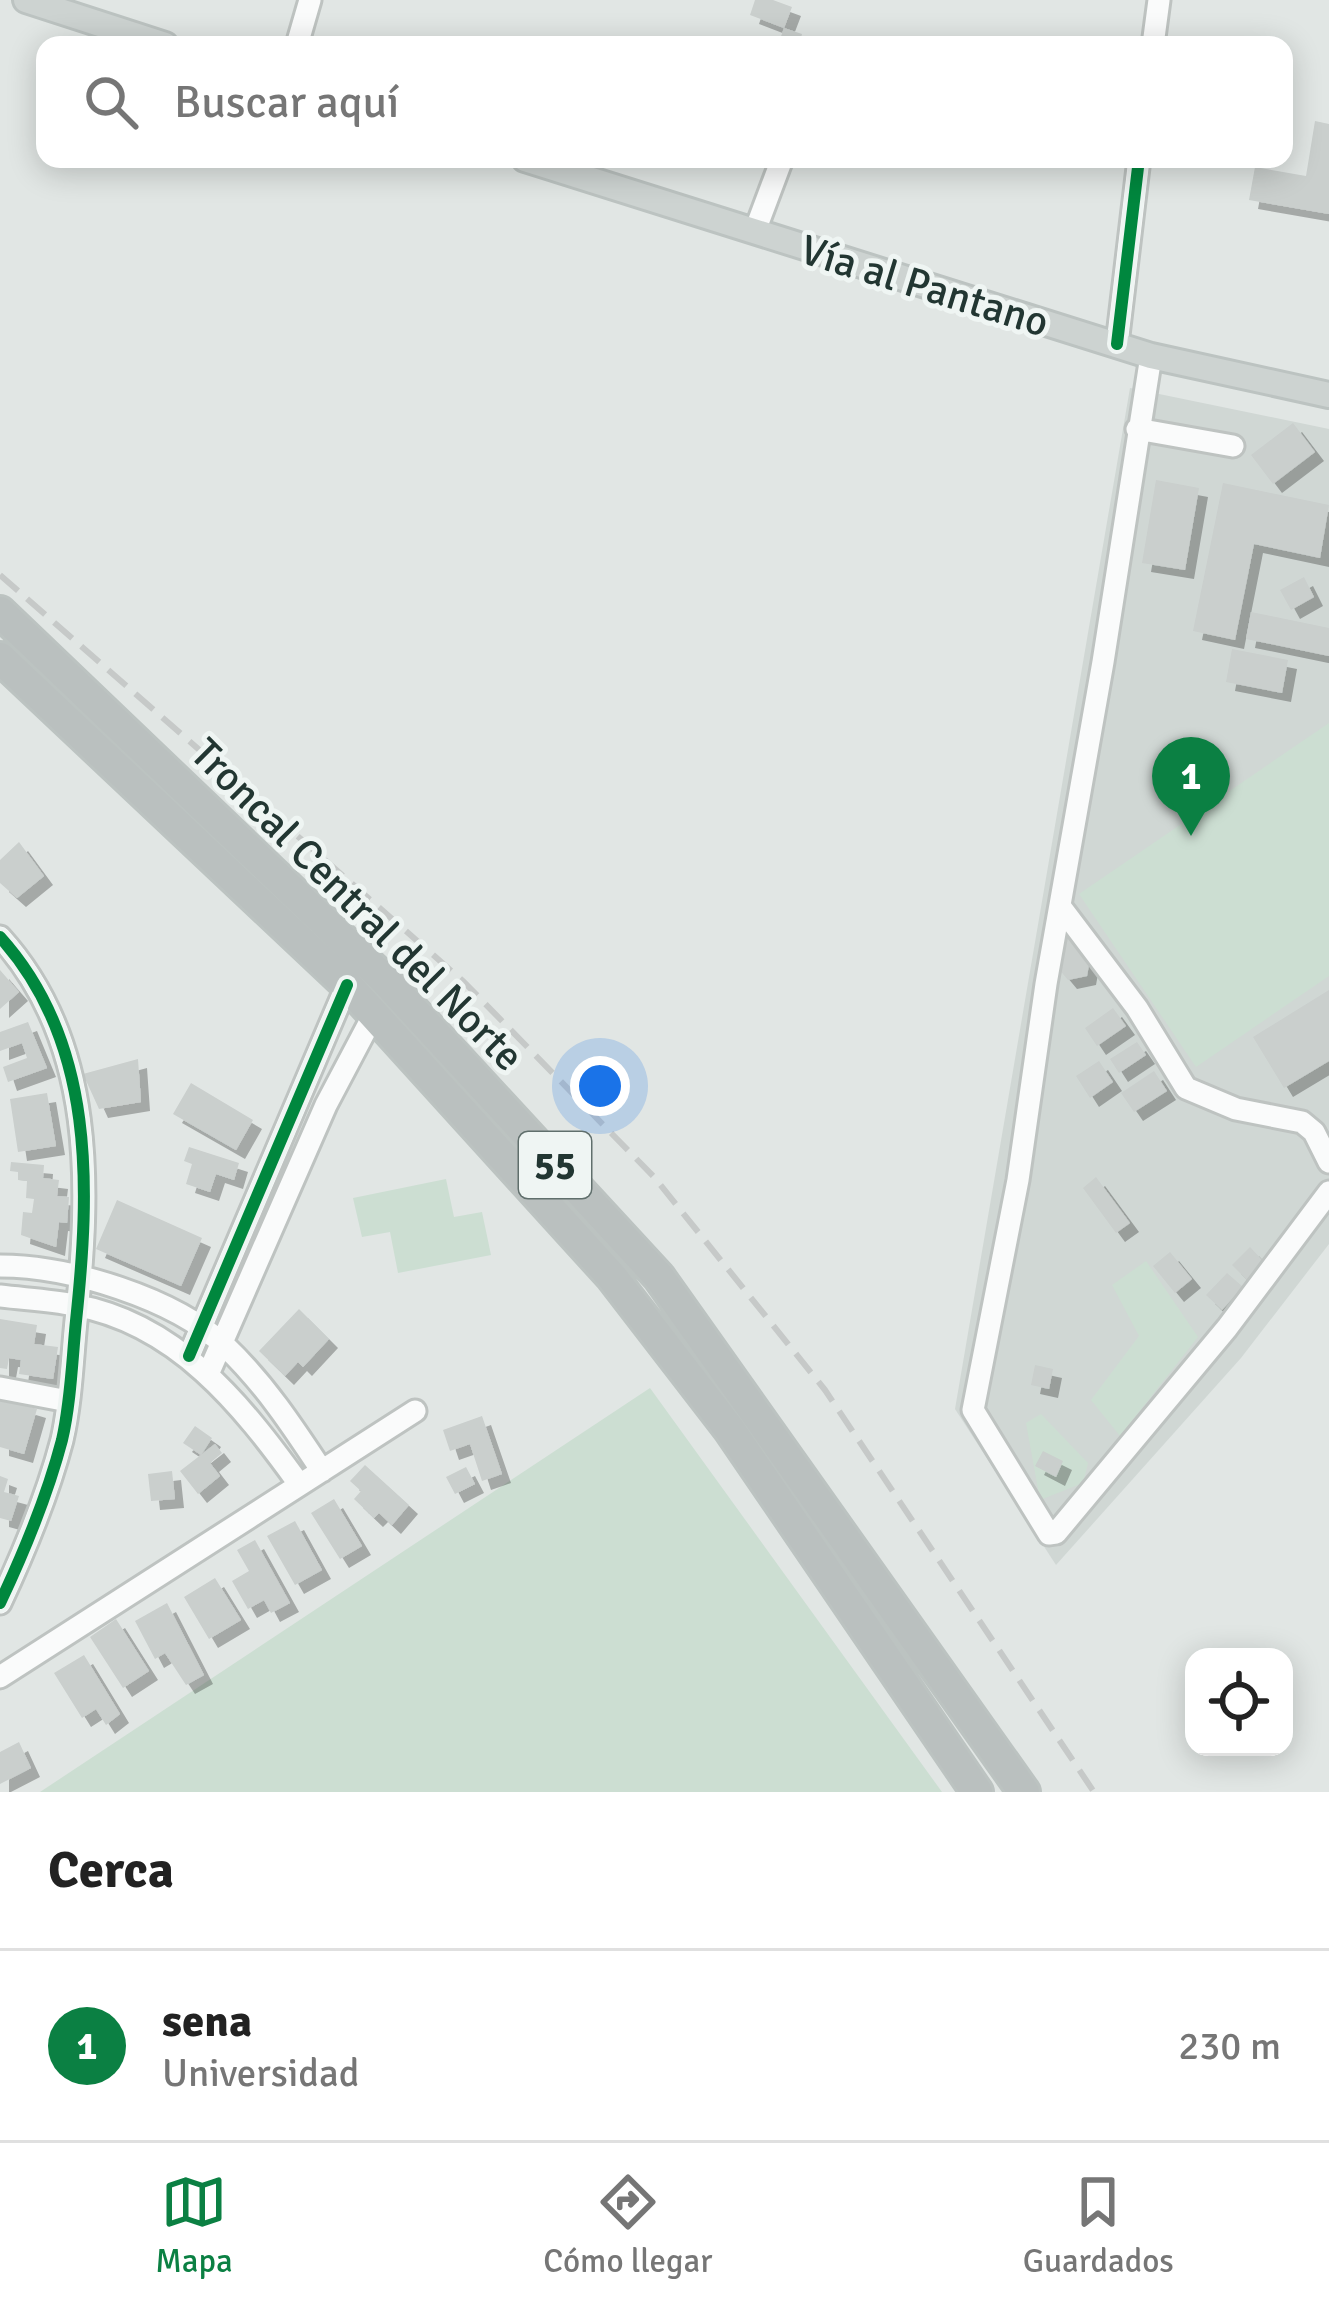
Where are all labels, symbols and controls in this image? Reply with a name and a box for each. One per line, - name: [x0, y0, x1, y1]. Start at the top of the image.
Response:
- search box: [36, 36, 1293, 168]
- icon: search: [78, 69, 144, 135]
- text: Buscar aquí: [174, 75, 399, 130]
- street label: Vía al Pantano: [794, 225, 1055, 348]
- street label: Troncal Central del Norte: [180, 728, 534, 1082]
- pin: 1: [1152, 737, 1230, 836]
- your location: [570, 1056, 630, 1116]
- road number: 55: [519, 1132, 591, 1198]
- map controls: [1185, 1648, 1293, 1756]
- button: locate: [1185, 1648, 1293, 1756]
- text: Cerca: [48, 1839, 174, 1902]
- text: sena: [162, 1994, 252, 2049]
- text: 1: [76, 2022, 98, 2070]
- text: 230 m: [1178, 2022, 1281, 2070]
- text: Universidad: [162, 2049, 359, 2097]
- tab: Mapa: [155, 2169, 233, 2282]
- tab: Cómo llegar: [543, 2169, 712, 2282]
- tab: Guardados: [1023, 2169, 1174, 2282]

